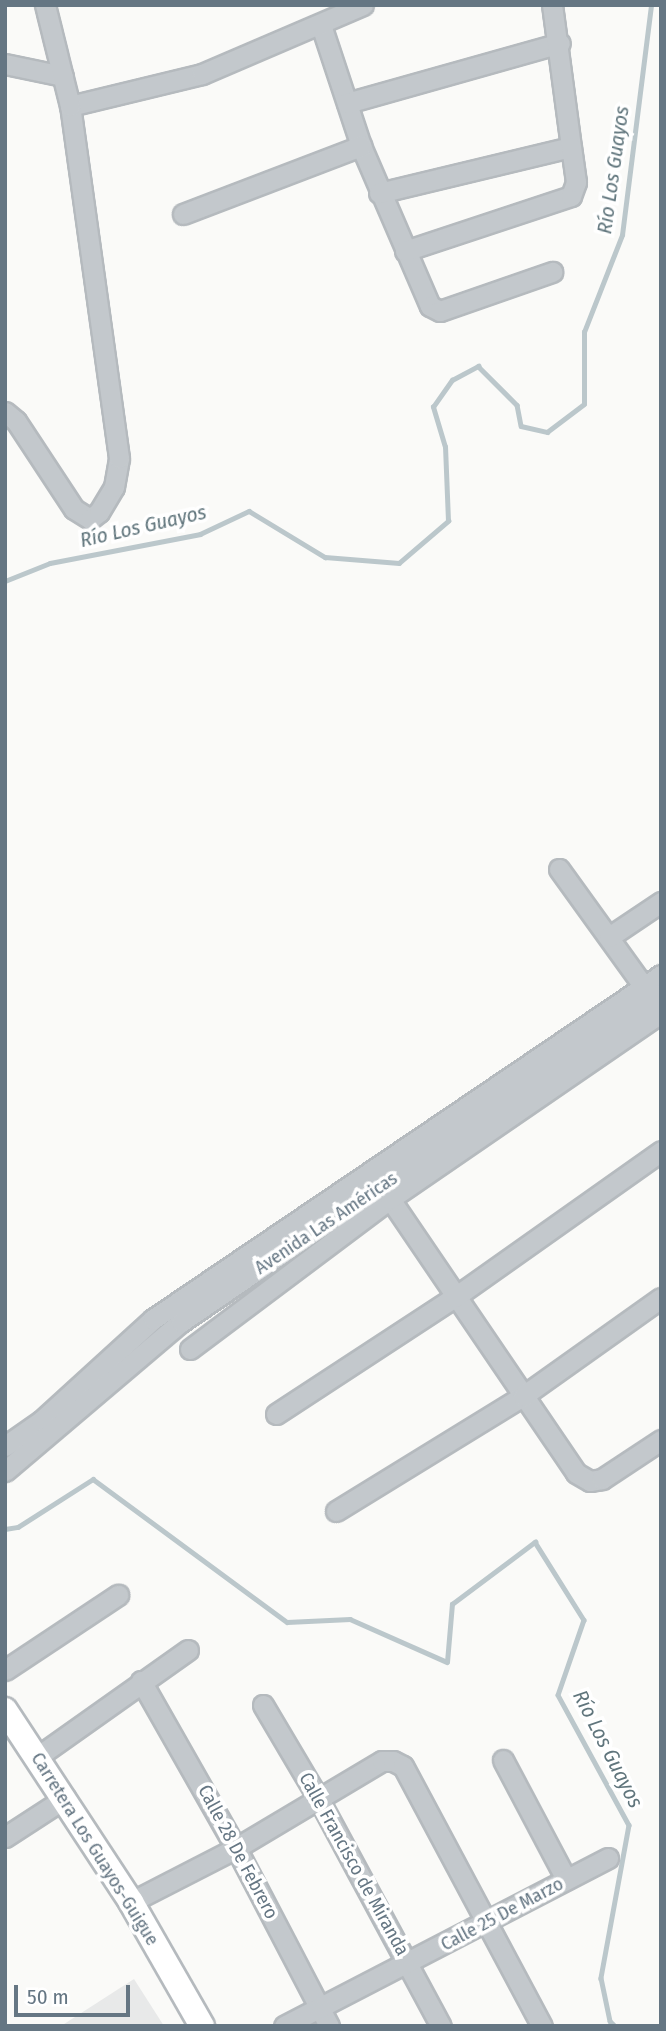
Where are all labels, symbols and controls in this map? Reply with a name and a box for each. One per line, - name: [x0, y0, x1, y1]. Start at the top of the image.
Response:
- water label: Río Los Guayos: [592, 104, 634, 236]
- water label: Río Los Guayos: [77, 499, 209, 553]
- street label: Avenida Las Américas: [250, 1167, 402, 1279]
- water label: Río Los Guayos: [568, 1686, 648, 1812]
- street label: Carretera Los Guayos-Guigue: [26, 1748, 164, 1950]
- street label: Calle Francisco de Miranda: [294, 1768, 414, 1960]
- street label: Calle 28 De Febrero: [193, 1781, 283, 1923]
- street label: Calle 25 De Marzo: [437, 1872, 567, 1956]
- scale bar: [18, 1972, 133, 2016]
- text: 50 m: [27, 1984, 69, 2010]

